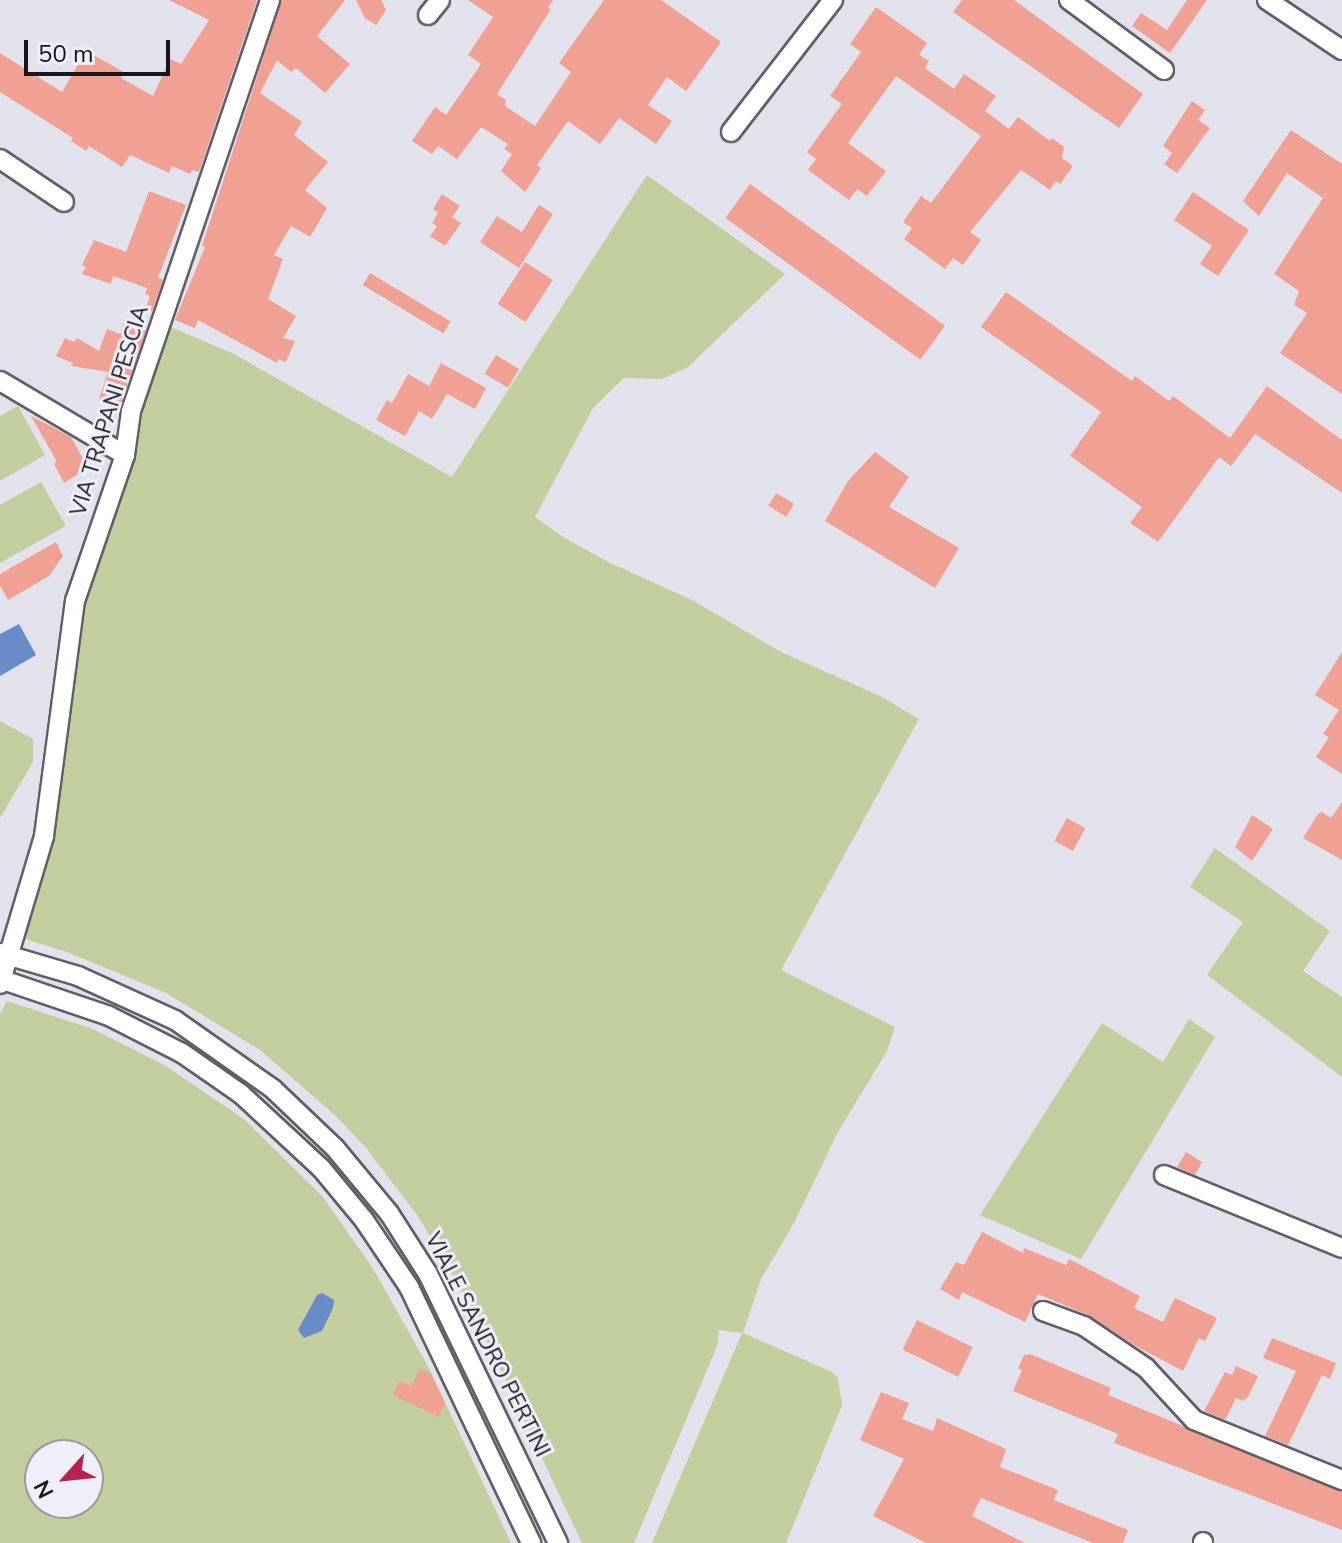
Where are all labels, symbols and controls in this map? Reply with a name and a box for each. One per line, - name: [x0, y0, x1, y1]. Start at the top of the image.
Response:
- scale bar: [28, 24, 174, 74]
- text: 50 m: [38, 38, 94, 70]
- street label: VIA TRAPANI PESCIA: [65, 303, 155, 519]
- street label: VIALE SANDRO PERTINI: [419, 1228, 555, 1462]
- north arrow: [24, 1439, 104, 1519]
- text: N: [27, 1475, 62, 1503]

